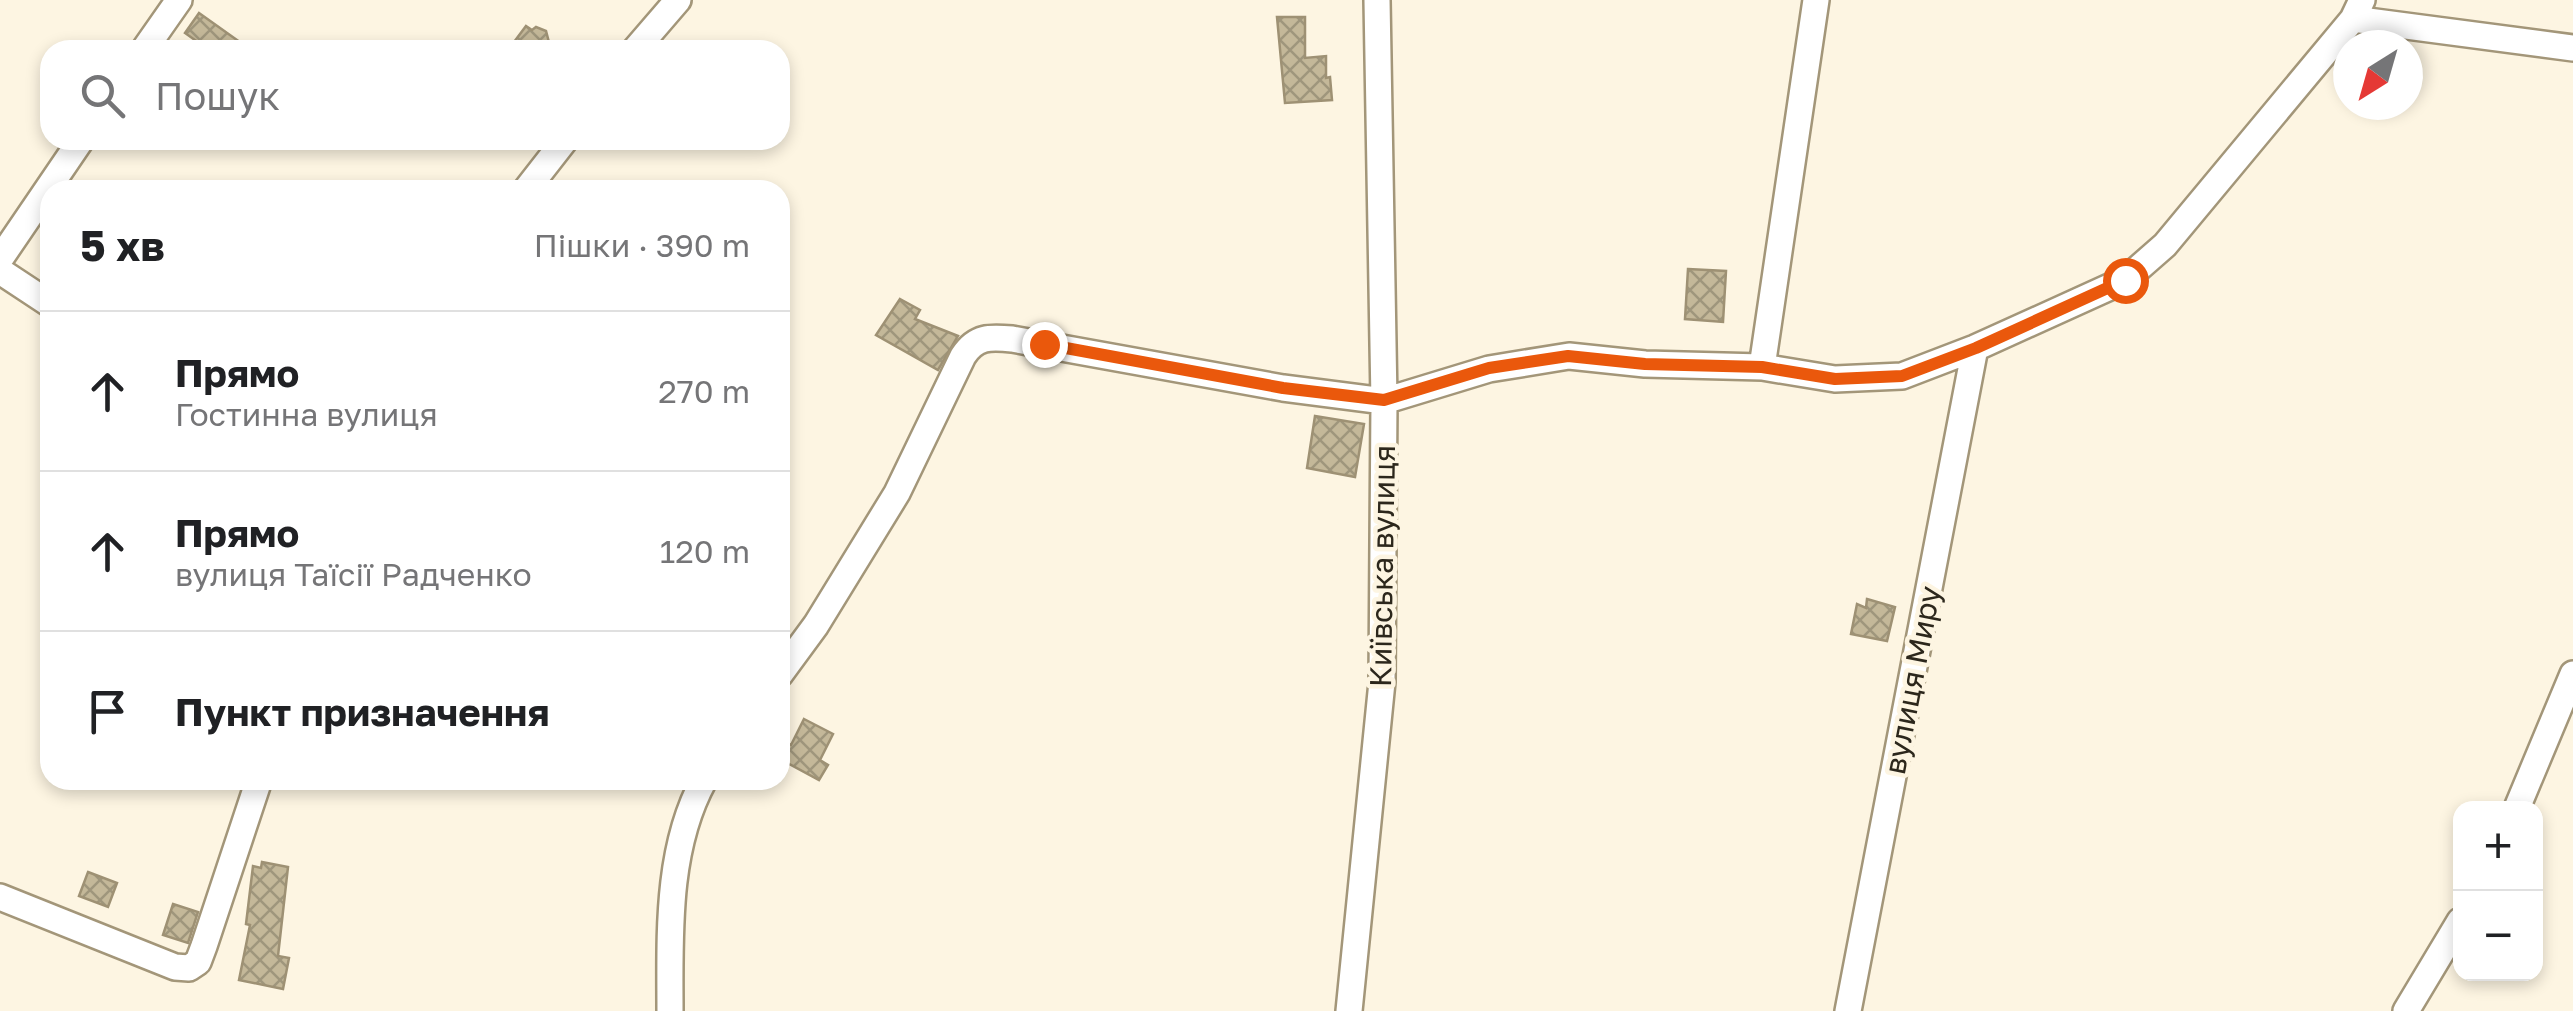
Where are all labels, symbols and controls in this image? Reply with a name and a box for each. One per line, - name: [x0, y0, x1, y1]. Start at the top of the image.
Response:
- north arrow: [2333, 30, 2423, 120]
- search box: [40, 40, 790, 150]
- icon: search: [75, 68, 130, 123]
- text: Пошук: [155, 73, 280, 118]
- text: 5 хв: [80, 220, 165, 270]
- text: Пішки · 390 m: [534, 226, 750, 264]
- route start: [2103, 258, 2149, 304]
- route end: [1022, 322, 1068, 368]
- text: Прямо: [175, 350, 299, 395]
- icon: ahead: [80, 364, 135, 419]
- text: 270 m: [658, 372, 750, 410]
- text: Гостинна вулиця: [175, 395, 438, 433]
- street label: Київська вулиця: [1362, 445, 1402, 687]
- text: Прямо: [175, 510, 299, 555]
- icon: ahead: [80, 524, 135, 579]
- text: 120 m: [660, 532, 750, 570]
- text: вулиця Таїсії Радченко: [175, 555, 532, 593]
- street label: вулиця Миру: [1876, 583, 1948, 777]
- icon: arrive: [80, 684, 135, 739]
- text: Пункт призначення: [175, 689, 549, 734]
- map controls: [2453, 801, 2543, 981]
- button: +: [2453, 801, 2543, 891]
- button: −: [2453, 891, 2543, 981]

